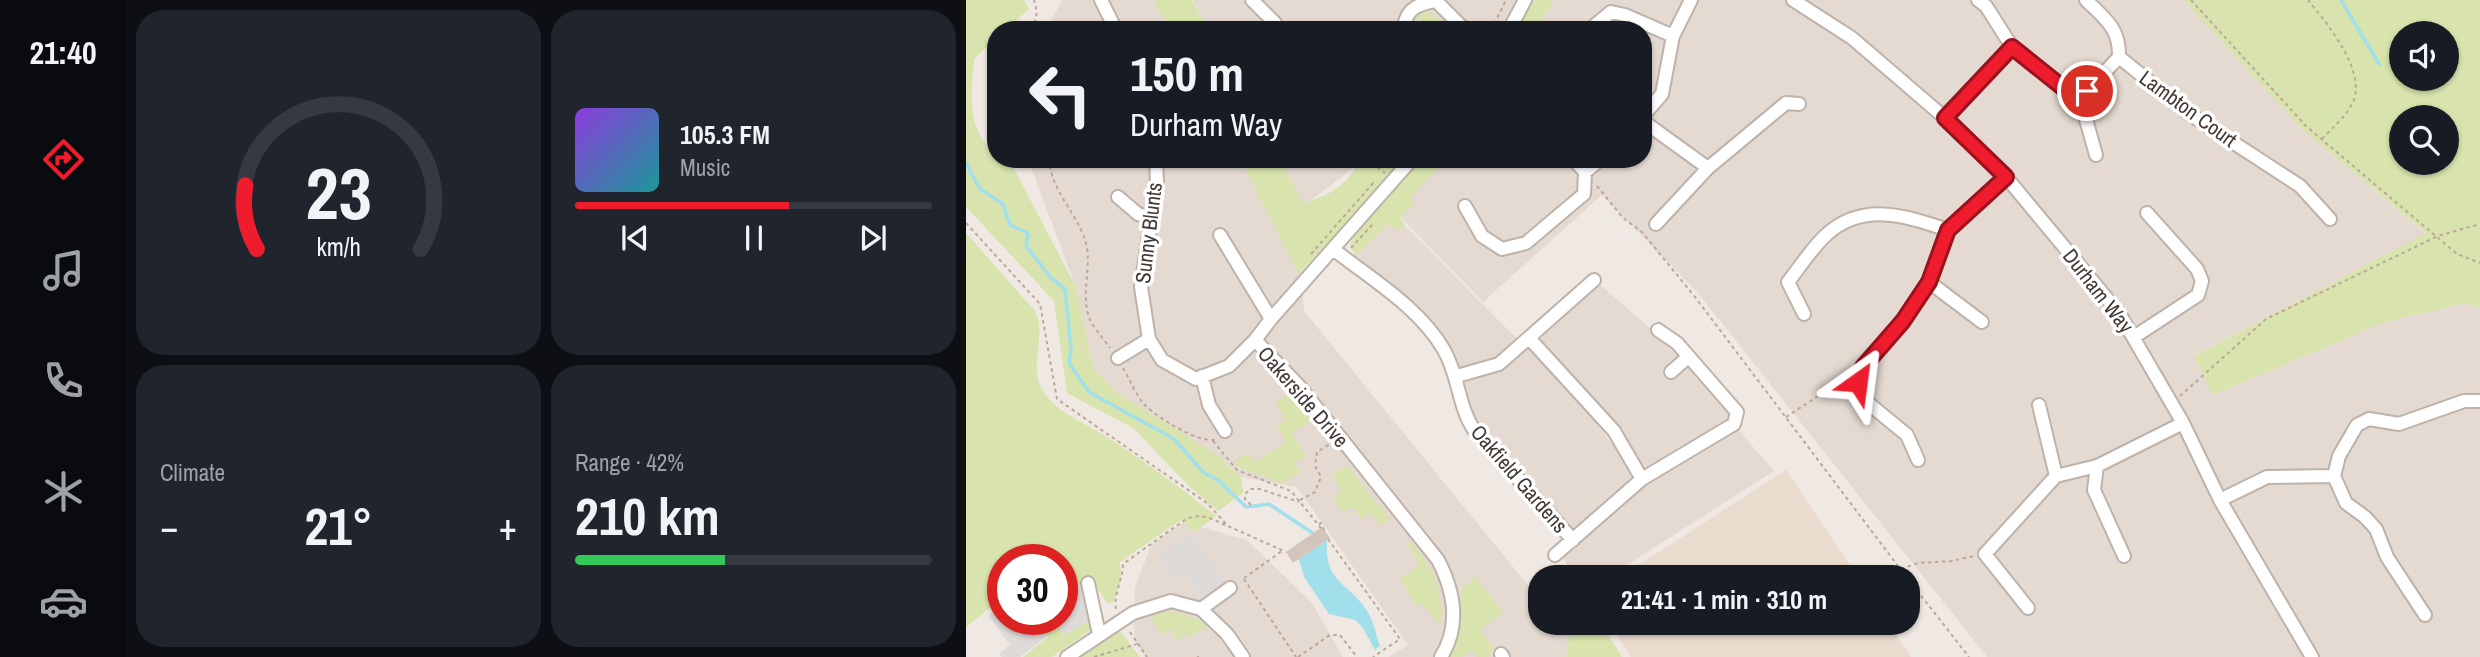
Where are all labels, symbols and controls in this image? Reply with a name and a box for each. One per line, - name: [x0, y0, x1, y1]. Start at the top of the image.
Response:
- map controls: [2389, 21, 2459, 175]
- button: sound: [2389, 21, 2459, 91]
- text: 21:40: [29, 31, 97, 74]
- text: 150 m: [1130, 40, 1244, 106]
- icon: left: [1015, 49, 1106, 140]
- pin: [2057, 61, 2117, 121]
- street label: Lambton Court: [2134, 63, 2243, 154]
- icon: arrive: [2068, 72, 2106, 110]
- text: Durham Way: [1130, 103, 1282, 146]
- button: search: [2389, 105, 2459, 175]
- text: 105.3 FM: [680, 117, 770, 152]
- icon: directions: [39, 135, 88, 184]
- text: 23: [305, 144, 372, 242]
- text: Music: [680, 152, 730, 183]
- street label: Sunny Blunts: [1128, 181, 1169, 285]
- icon: previous: [616, 219, 654, 257]
- icon: pause: [735, 219, 773, 257]
- icon: next: [854, 219, 892, 257]
- text: km/h: [316, 230, 361, 264]
- street label: Durham Way: [2056, 242, 2141, 339]
- icon: music: [39, 246, 88, 295]
- street label: Oakerside Drive: [1251, 340, 1355, 453]
- position arrow: [1821, 345, 1895, 419]
- icon: phone: [39, 356, 88, 405]
- street label: Oakfield Gardens: [1464, 418, 1575, 539]
- text: Range · 42%: [575, 447, 684, 478]
- text: Climate: [160, 457, 225, 488]
- icon: climate: [39, 467, 88, 516]
- text: 210 km: [575, 481, 720, 551]
- text: 21°: [304, 491, 373, 561]
- text: −: [160, 501, 178, 552]
- text: +: [499, 501, 517, 552]
- speed limit sign: 30: [987, 544, 1078, 635]
- icon: car: [39, 577, 88, 626]
- text: 21:41 · 1 min · 310 m: [1621, 582, 1827, 617]

